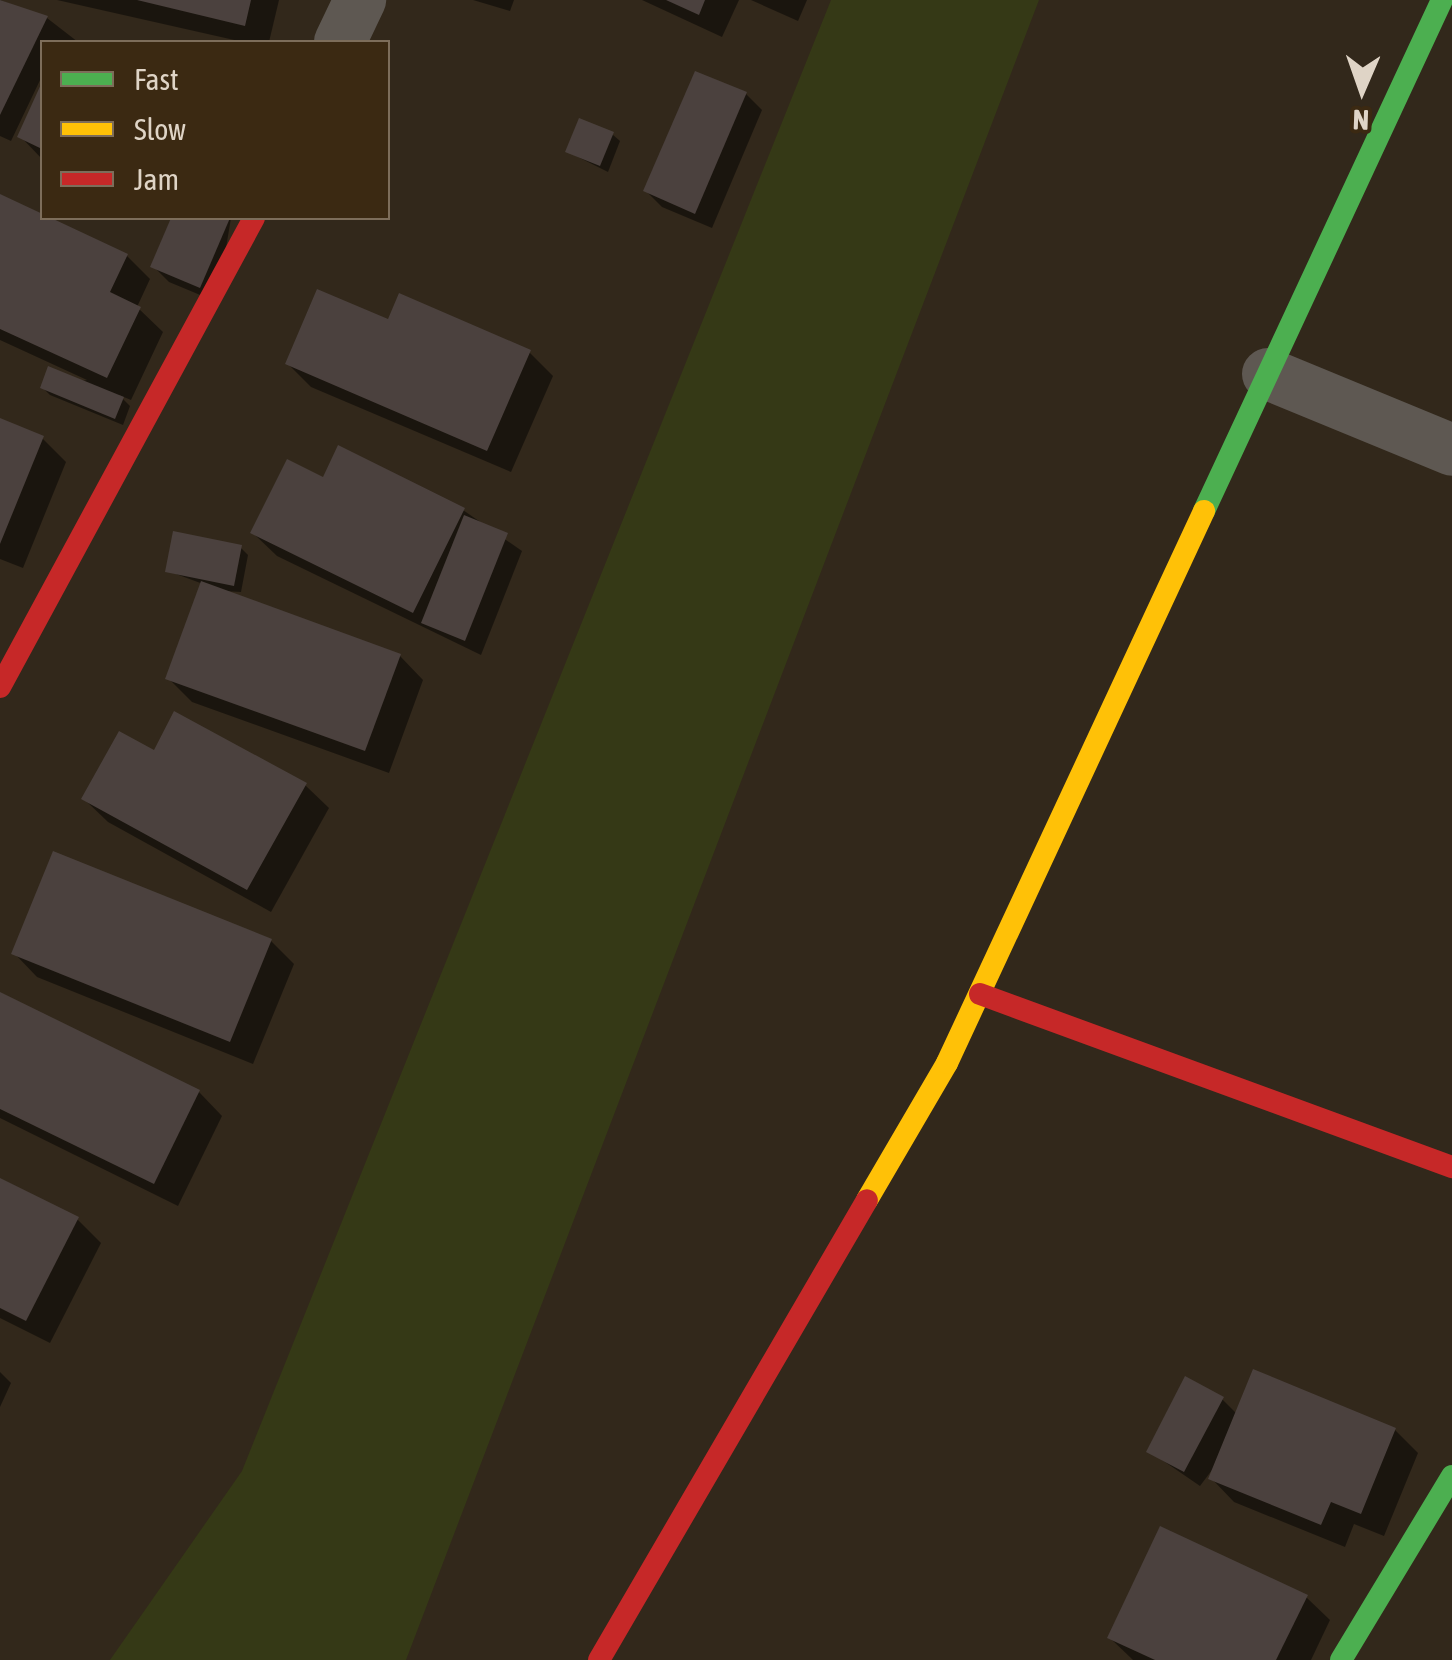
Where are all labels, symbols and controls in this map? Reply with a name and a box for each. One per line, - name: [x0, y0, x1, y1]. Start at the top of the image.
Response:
- legend: [40, 40, 390, 220]
- north arrow: [1312, 40, 1412, 140]
- text: Fast: [134, 62, 179, 96]
- text: N: [1352, 104, 1370, 136]
- text: Slow: [134, 112, 186, 146]
- text: Jam: [134, 162, 179, 196]

